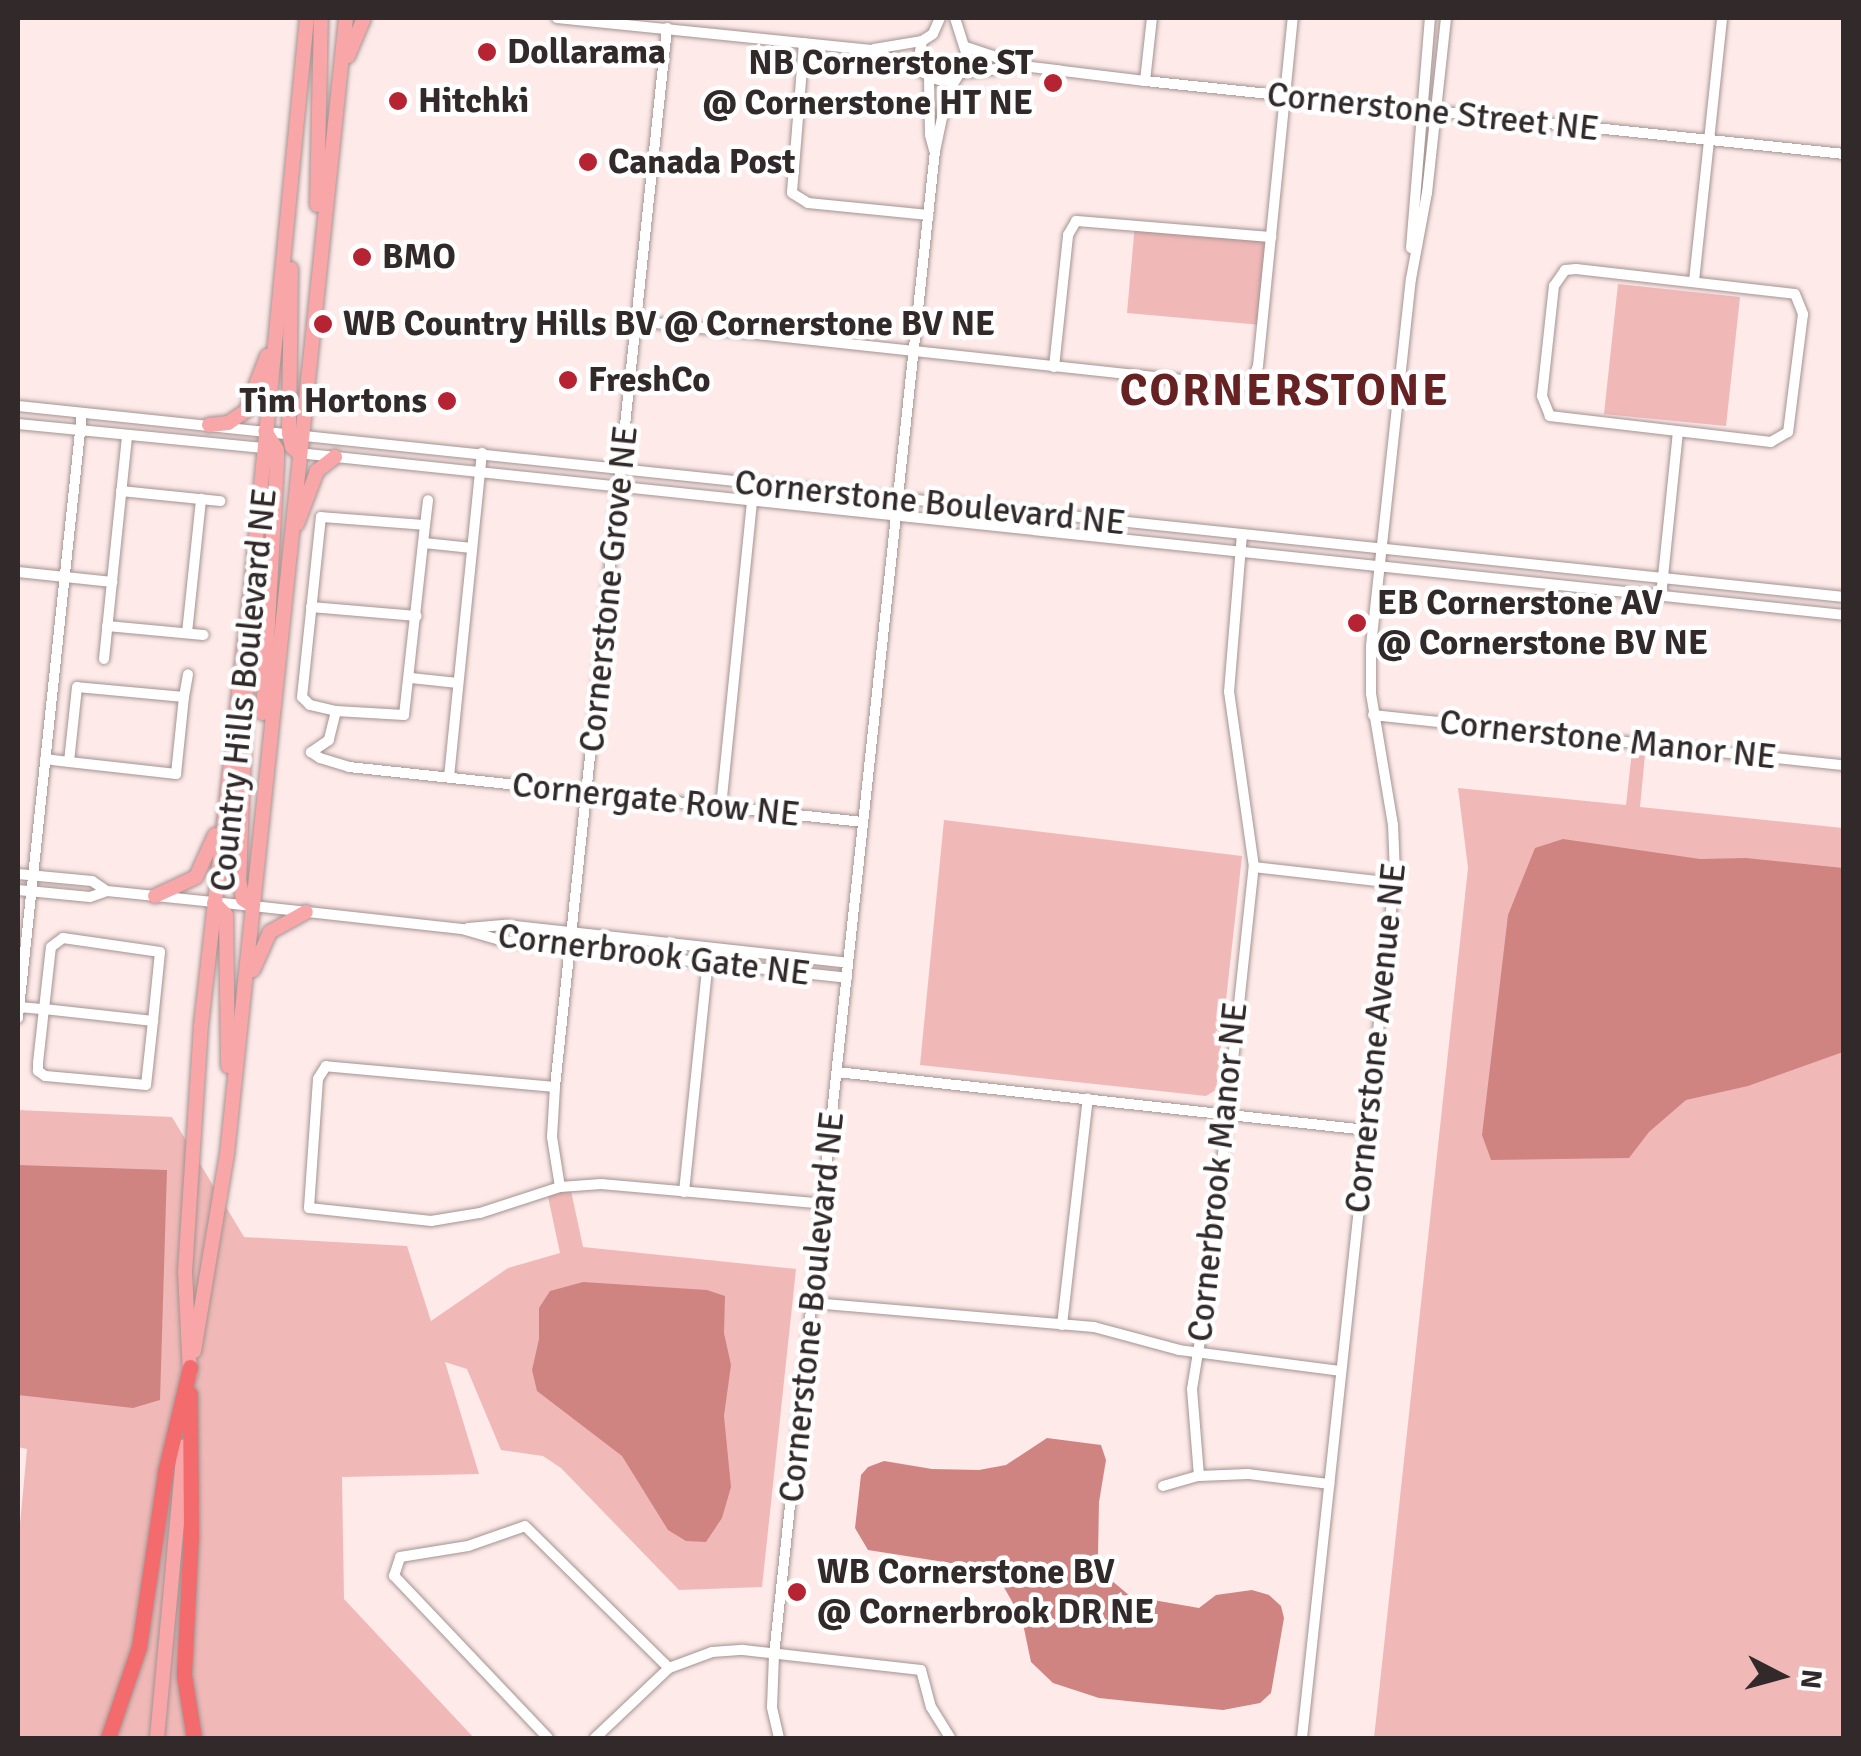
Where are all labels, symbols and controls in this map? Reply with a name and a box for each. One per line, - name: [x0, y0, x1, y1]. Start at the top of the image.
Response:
- place label: Dollarama: [507, 31, 666, 73]
- marker: Dollarama: [476, 41, 498, 63]
- place label: NB Cornerstone ST @ Cornerstone HT NE: [703, 42, 1033, 124]
- marker: NB Cornerstone ST @ Cornerstone HT NE: [1042, 72, 1064, 94]
- street label: Cornerstone Street NE: [1265, 74, 1601, 150]
- place label: Hitchki: [418, 80, 529, 122]
- marker: Hitchki: [387, 90, 409, 112]
- place label: Canada Post: [608, 141, 795, 183]
- marker: Canada Post: [577, 151, 599, 173]
- place label: BMO: [382, 236, 456, 278]
- marker: BMO: [351, 246, 373, 268]
- place label: WB Country Hills BV @ Cornerstone BV NE: [343, 303, 995, 345]
- marker: WB Country Hills BV @ Cornerstone BV NE: [312, 313, 334, 335]
- place label: FreshCo: [588, 359, 711, 401]
- district label: CORNERSTONE: [1120, 364, 1450, 418]
- marker: FreshCo: [557, 369, 579, 391]
- place label: Tim Hortons: [239, 380, 427, 422]
- marker: Tim Hortons: [436, 390, 458, 412]
- street label: Cornerstone Grove NE: [571, 424, 647, 754]
- street label: Cornerstone Boulevard NE: [733, 462, 1127, 544]
- street label: Country Hills Boulevard NE: [202, 486, 286, 894]
- place label: EB Cornerstone AV @ Cornerstone BV NE: [1377, 582, 1708, 664]
- marker: EB Cornerstone AV @ Cornerstone BV NE: [1346, 612, 1368, 634]
- street label: Cornerstone Manor NE: [1437, 701, 1779, 779]
- street label: Cornergate Row NE: [510, 764, 802, 836]
- street label: Cornerstone Avenue NE: [1337, 861, 1415, 1215]
- street label: Cornerbrook Gate NE: [495, 915, 813, 995]
- street label: Cornerbrook Manor NE: [1179, 1000, 1257, 1344]
- street label: Cornerstone Boulevard NE: [771, 1110, 853, 1504]
- place label: WB Cornerstone BV @ Cornerbrook DR NE: [817, 1551, 1154, 1633]
- marker: WB Cornerstone BV @ Cornerbrook DR NE: [786, 1581, 808, 1603]
- north arrow: [1731, 1626, 1831, 1726]
- text: N: [1793, 1668, 1829, 1691]

